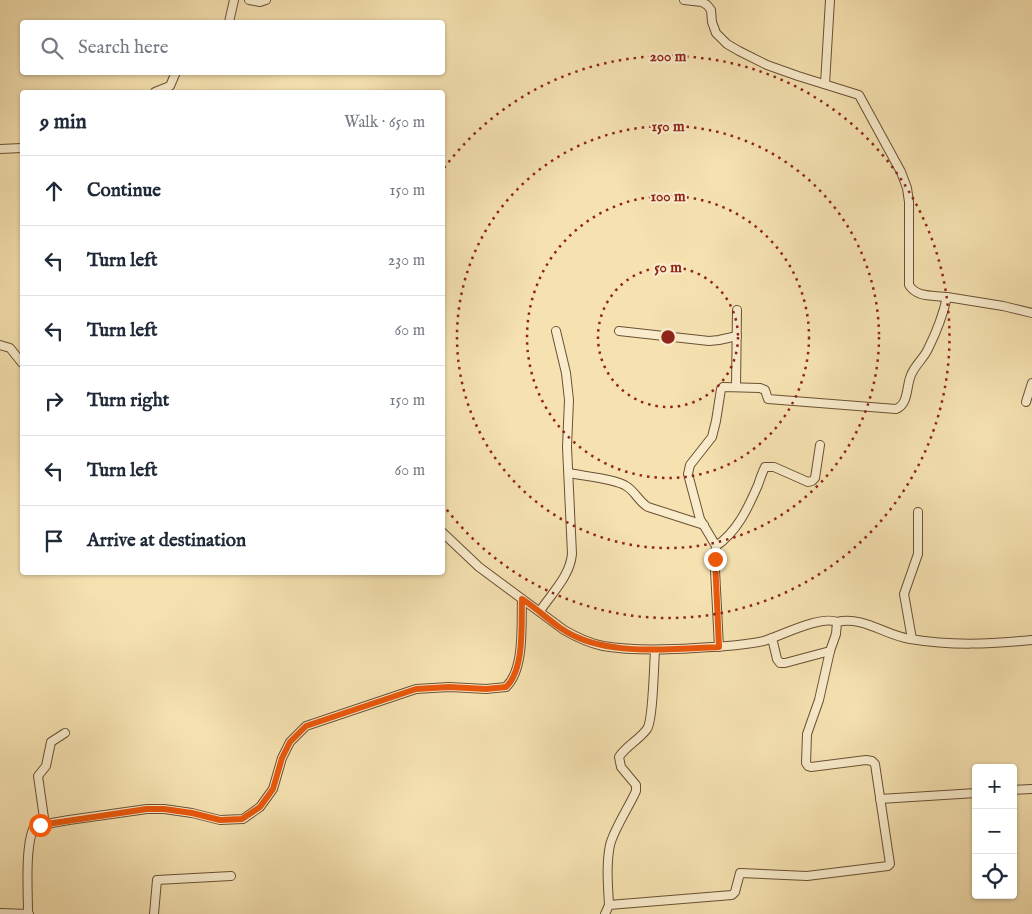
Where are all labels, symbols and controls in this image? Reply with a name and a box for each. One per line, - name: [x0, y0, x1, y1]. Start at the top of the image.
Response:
- search box: [20, 20, 445, 75]
- icon: search: [38, 34, 66, 62]
- text: Search here: [78, 36, 169, 60]
- text: 200 m: [650, 47, 687, 66]
- text: 9 min: [40, 109, 87, 136]
- text: Walk · 650 m: [344, 113, 425, 133]
- text: 150 m: [651, 117, 685, 136]
- icon: ahead: [40, 177, 68, 205]
- text: Continue: [87, 179, 161, 203]
- text: 150 m: [390, 181, 425, 201]
- text: 100 m: [650, 187, 686, 206]
- icon: left: [40, 247, 68, 275]
- text: Turn left: [87, 249, 158, 273]
- text: 230 m: [388, 251, 425, 271]
- text: 50 m: [654, 258, 682, 277]
- icon: left: [40, 317, 68, 345]
- text: Turn left: [87, 319, 158, 343]
- text: 60 m: [395, 321, 425, 341]
- centre of rings: [659, 328, 677, 346]
- icon: right: [40, 387, 68, 415]
- text: Turn right: [87, 389, 169, 413]
- text: 150 m: [390, 391, 425, 411]
- icon: left: [40, 457, 68, 485]
- text: Turn left: [87, 459, 158, 483]
- text: 60 m: [395, 461, 425, 481]
- icon: arrive: [40, 527, 68, 555]
- text: Arrive at destination: [87, 529, 246, 553]
- route end: [704, 548, 727, 571]
- map controls: [972, 764, 1017, 899]
- button: +: [972, 764, 1017, 809]
- button: −: [972, 809, 1017, 854]
- route start: [29, 814, 52, 837]
- button: locate: [972, 854, 1017, 899]

